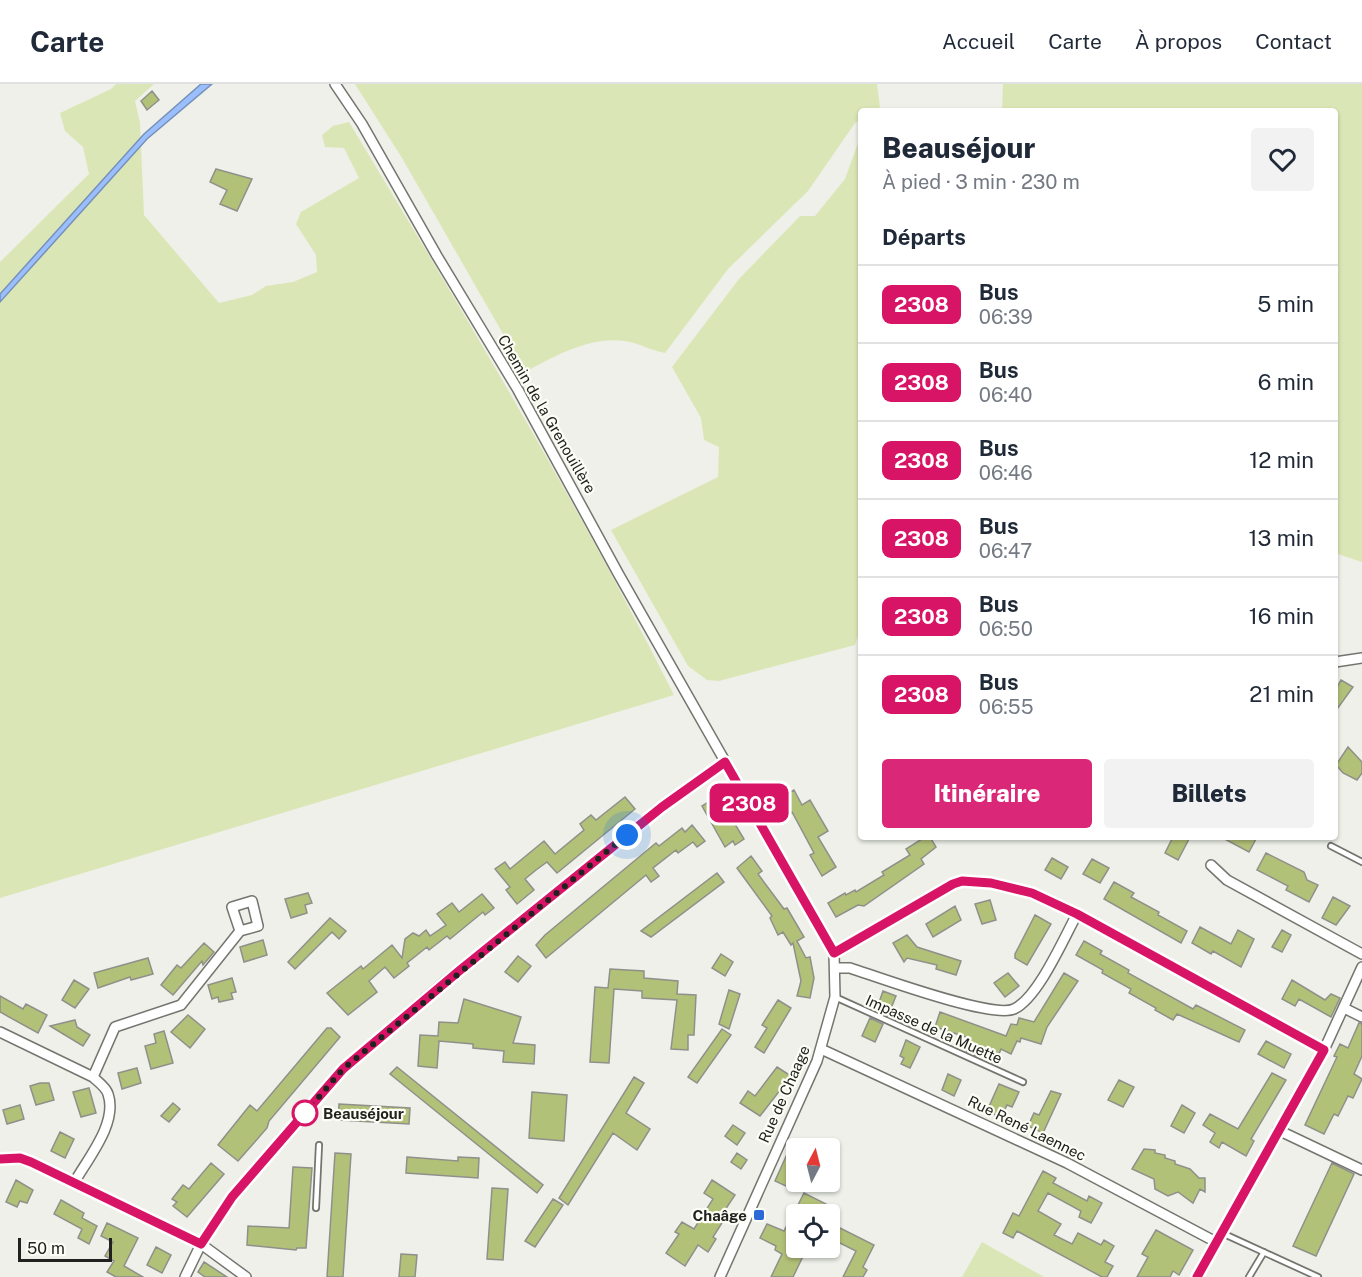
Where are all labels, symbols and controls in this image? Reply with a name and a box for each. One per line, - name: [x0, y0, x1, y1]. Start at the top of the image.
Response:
- text: Carte: [30, 25, 104, 58]
- text: Accueil: [942, 29, 1015, 54]
- text: Carte: [1048, 29, 1102, 54]
- text: À propos: [1135, 29, 1222, 54]
- text: Contact: [1255, 29, 1332, 54]
- button: heart: [1251, 128, 1314, 191]
- text: Beauséjour: [882, 131, 1035, 164]
- text: À pied · 3 min · 230 m: [882, 170, 1080, 194]
- text: Départs: [882, 224, 966, 250]
- text: Bus: [979, 279, 1019, 305]
- text: 5 min: [1257, 291, 1314, 317]
- text: 2308: [894, 292, 949, 317]
- text: 06:39: [979, 305, 1033, 329]
- street label: Chemin de la Grenouillère: [495, 332, 599, 496]
- text: Bus: [979, 357, 1019, 383]
- text: 6 min: [1258, 369, 1314, 395]
- text: 2308: [894, 370, 949, 395]
- text: 06:40: [979, 383, 1033, 407]
- text: Bus: [979, 435, 1019, 461]
- text: 12 min: [1249, 447, 1314, 473]
- text: 2308: [894, 448, 949, 473]
- text: 06:46: [979, 461, 1033, 485]
- text: Bus: [979, 513, 1019, 539]
- text: 13 min: [1249, 525, 1314, 551]
- text: 2308: [894, 526, 949, 551]
- text: 06:47: [979, 539, 1032, 563]
- text: Bus: [979, 591, 1019, 617]
- text: 16 min: [1249, 603, 1314, 629]
- text: 2308: [894, 604, 949, 629]
- text: 06:50: [979, 617, 1033, 641]
- text: Bus: [979, 669, 1019, 695]
- text: 21 min: [1249, 681, 1314, 707]
- text: 2308: [894, 682, 949, 707]
- text: 06:55: [979, 695, 1034, 719]
- button: Itinéraire: [882, 759, 1092, 828]
- button: Billets: [1104, 759, 1314, 828]
- line badge: 2308: [707, 784, 791, 822]
- text: 2308: [722, 791, 776, 816]
- your location: [612, 820, 642, 850]
- street label: Impasse de la Muette: [863, 991, 1005, 1067]
- street label: Rue de Chaage: [755, 1043, 813, 1145]
- street label: Rue René Laennec: [965, 1092, 1089, 1164]
- marker: Beauséjour: [292, 1100, 318, 1126]
- place label: Beauséjour: [323, 1105, 404, 1122]
- north arrow: [786, 1138, 840, 1192]
- map controls: [786, 1138, 840, 1258]
- button: locate: [786, 1204, 840, 1258]
- place label: Chaâge: [693, 1207, 747, 1224]
- marker: Chaâge: [752, 1208, 766, 1222]
- scale bar: [18, 1235, 112, 1262]
- text: 50 m: [27, 1239, 65, 1258]

